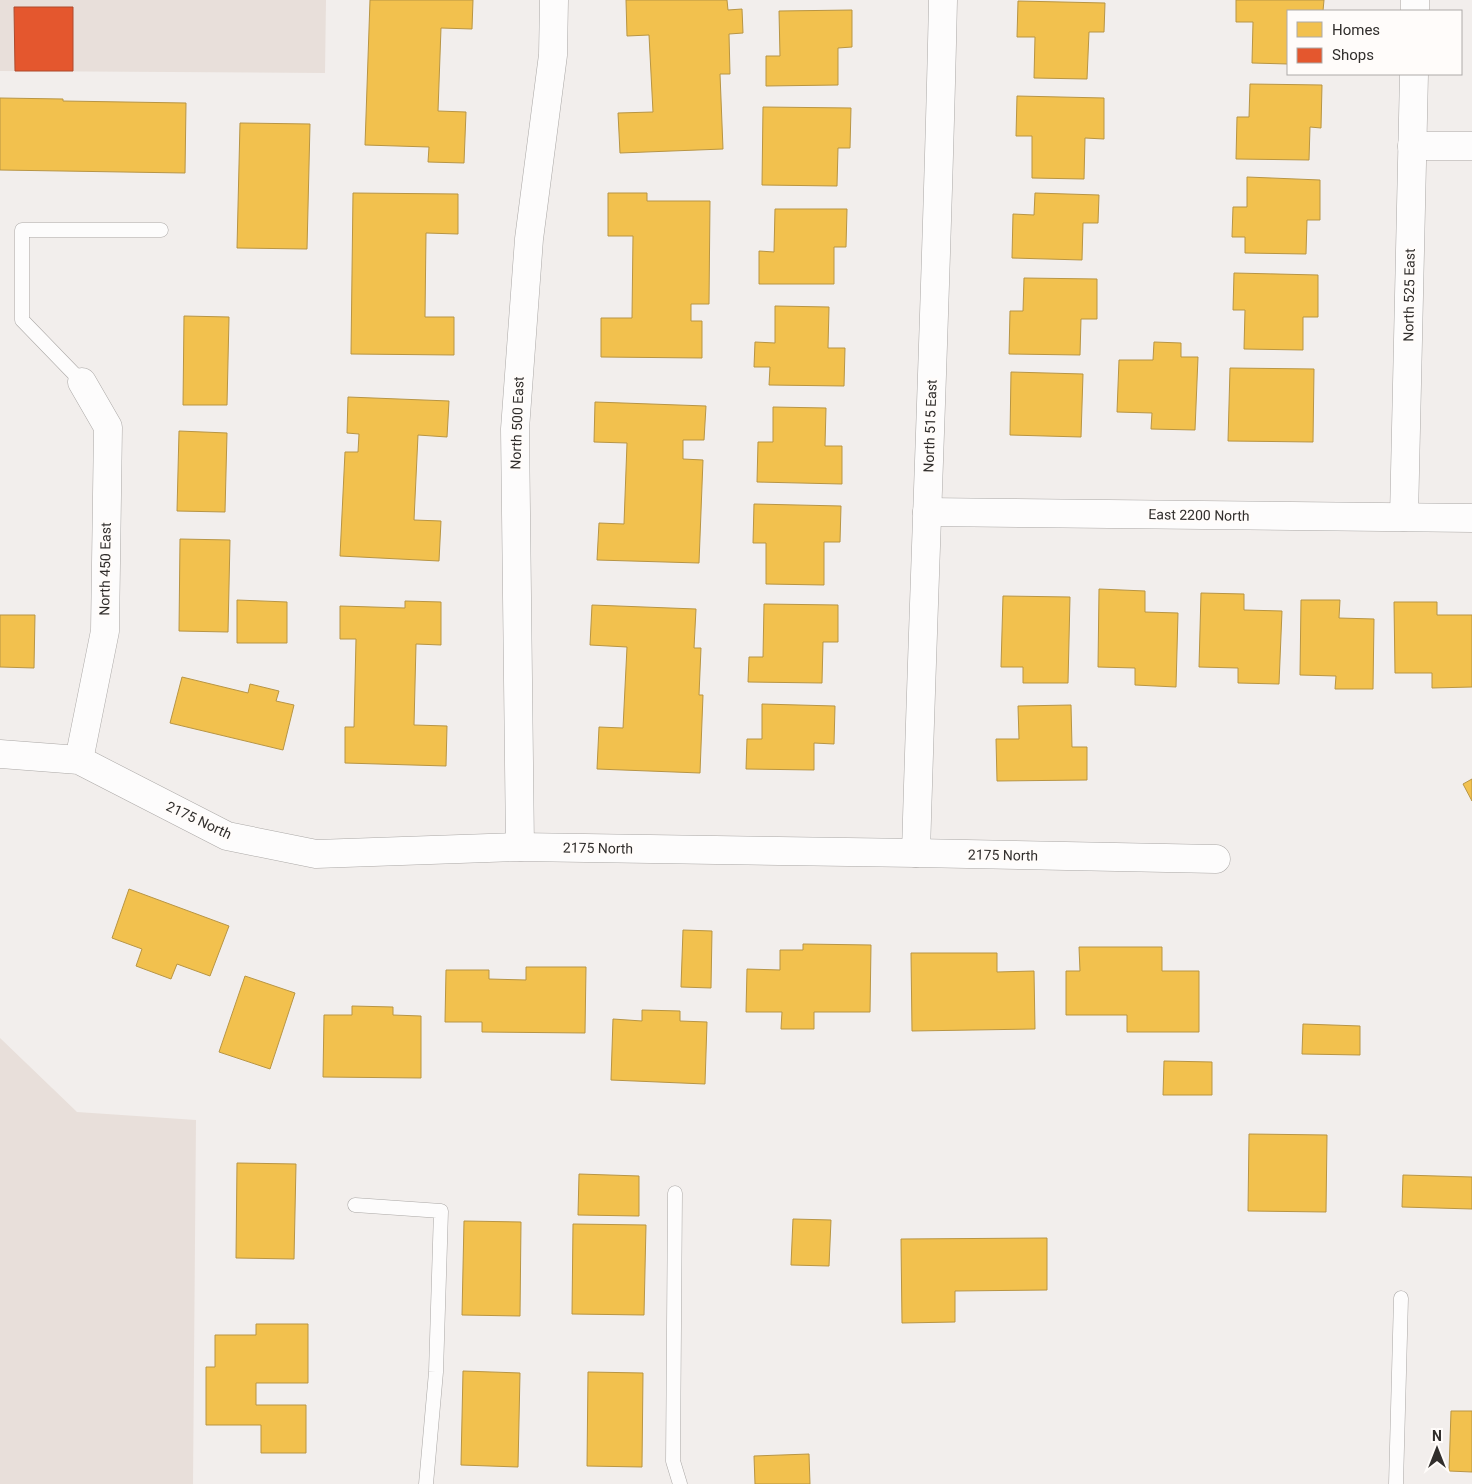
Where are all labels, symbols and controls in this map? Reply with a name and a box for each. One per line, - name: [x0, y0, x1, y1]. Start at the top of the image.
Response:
- legend: [1287, 10, 1462, 75]
- text: Homes: [1332, 21, 1380, 39]
- text: Shops: [1332, 46, 1374, 64]
- street label: North 525 East: [1400, 248, 1418, 342]
- street label: North 500 East: [507, 376, 527, 470]
- street label: North 515 East: [920, 379, 940, 473]
- street label: East 2200 North: [1148, 506, 1250, 524]
- street label: North 450 East: [96, 522, 114, 616]
- street label: 2175 North: [164, 798, 234, 842]
- street label: 2175 North: [563, 839, 633, 857]
- street label: 2175 North: [968, 846, 1038, 864]
- north arrow: [1412, 1424, 1462, 1474]
- text: N: [1432, 1428, 1442, 1444]

